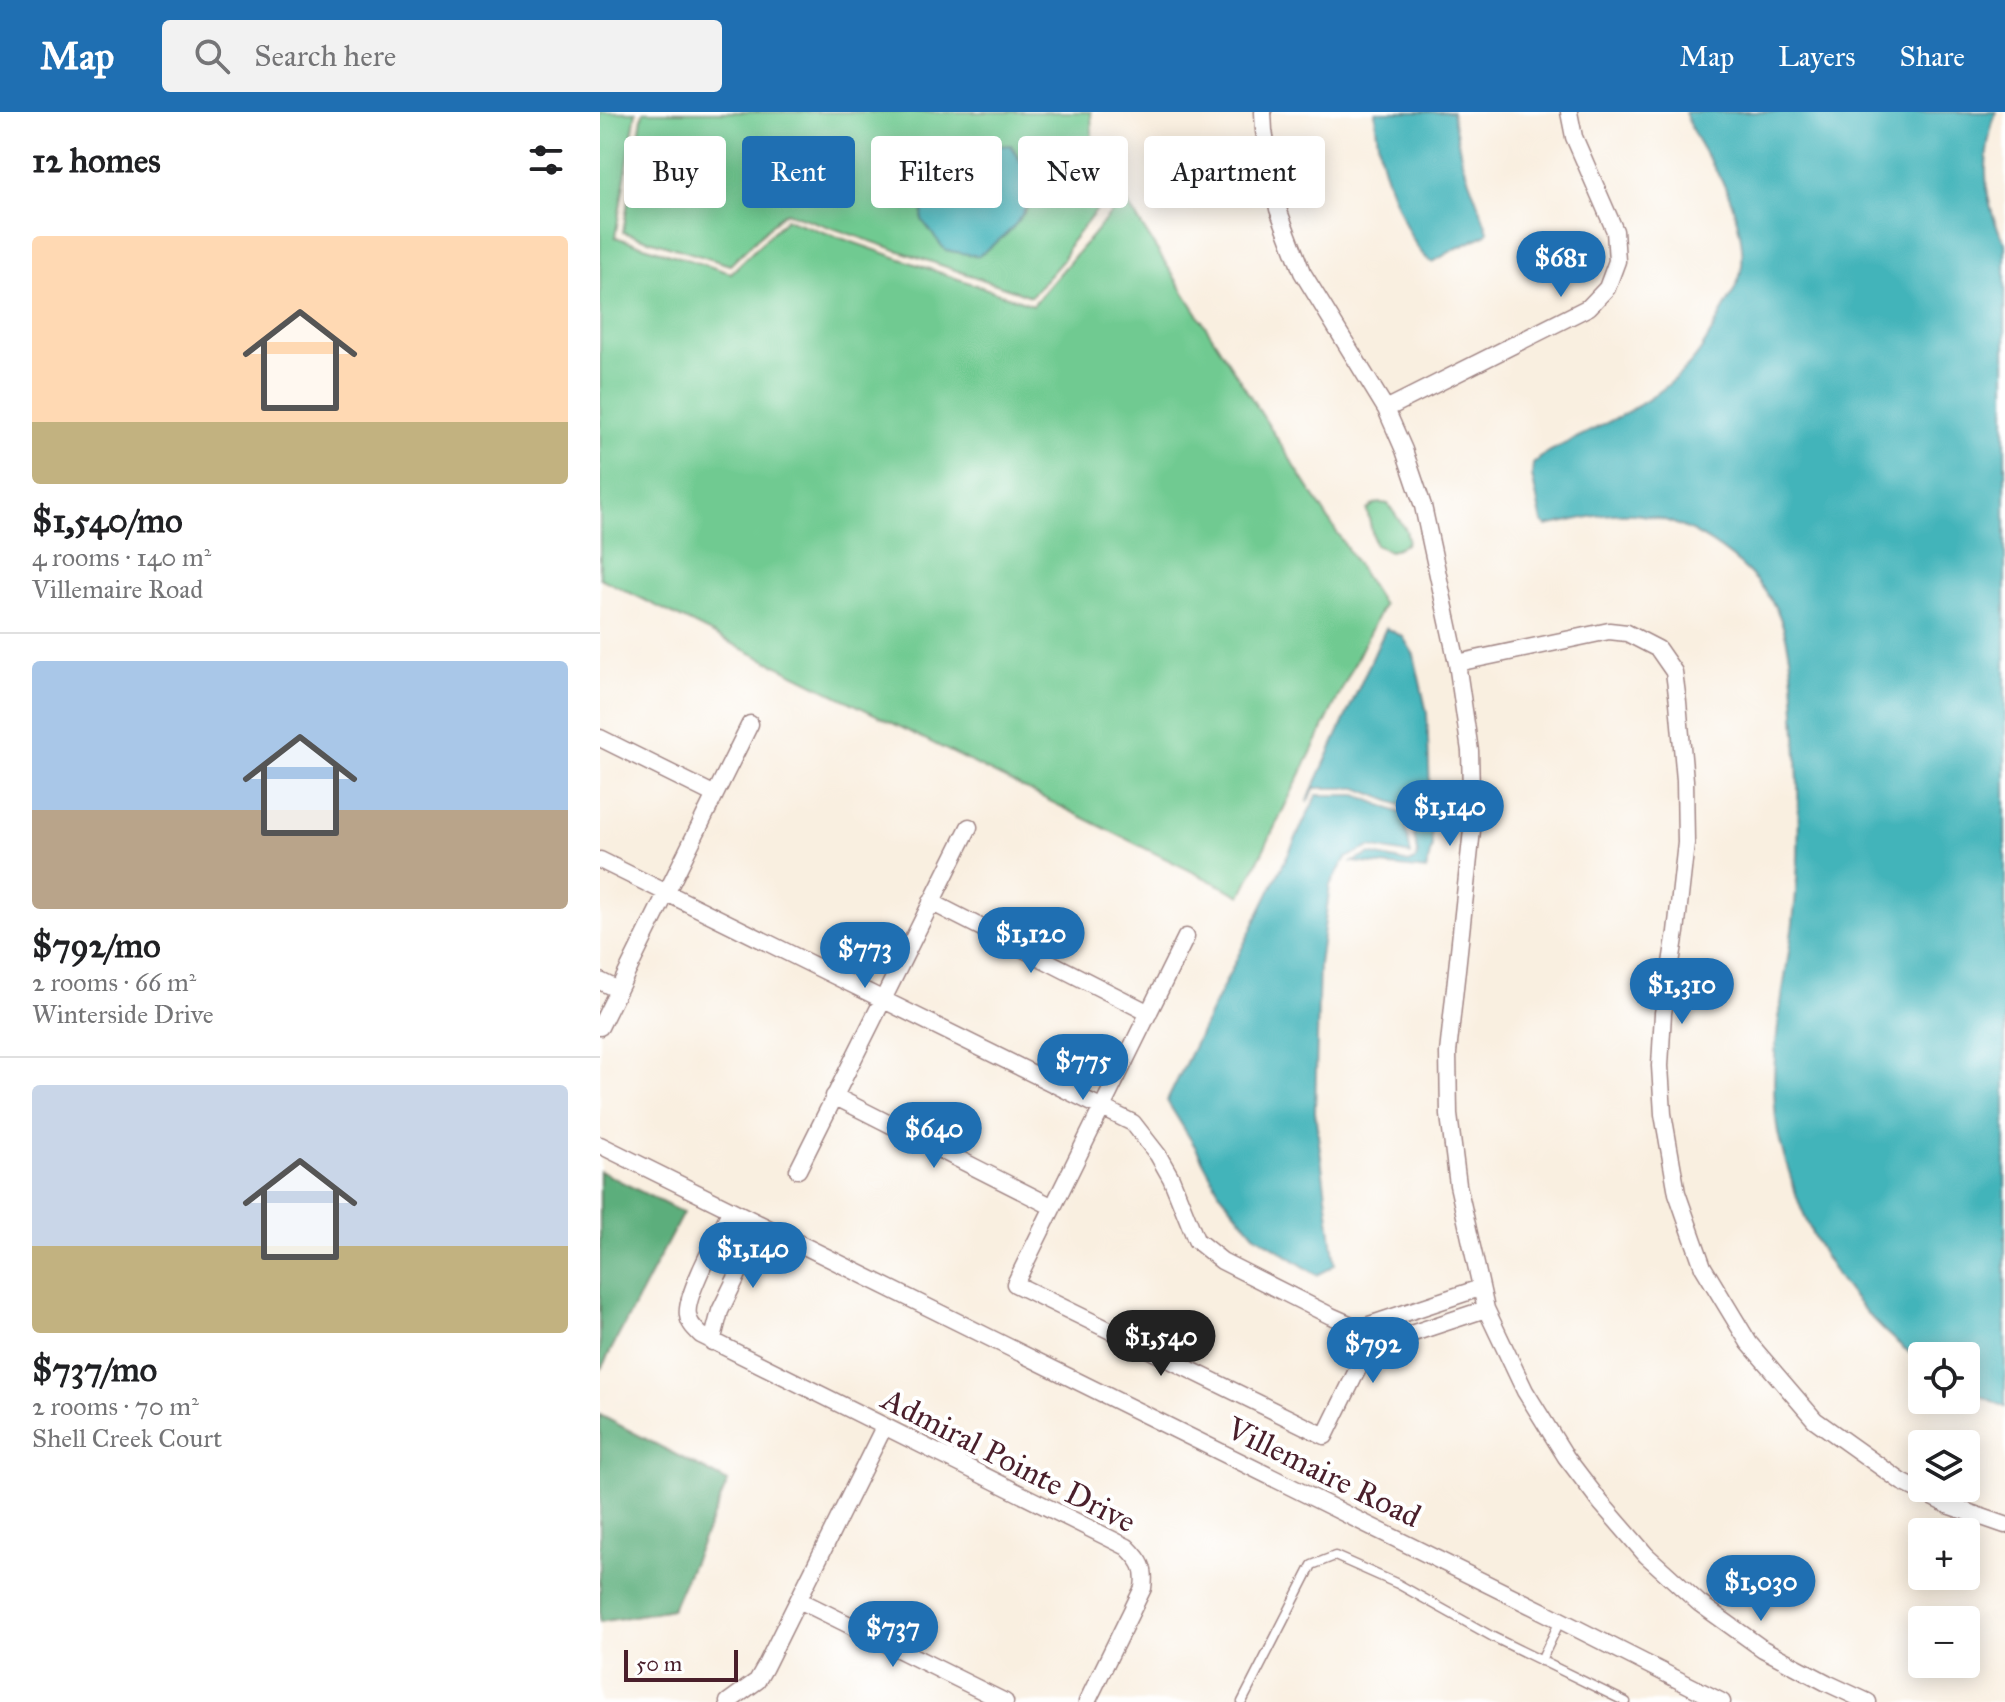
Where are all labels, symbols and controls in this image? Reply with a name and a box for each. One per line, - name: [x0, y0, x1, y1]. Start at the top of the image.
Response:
- search box: [162, 20, 722, 92]
- text: Map: [40, 33, 114, 79]
- icon: search: [190, 34, 234, 78]
- text: Search here: [254, 38, 396, 74]
- text: Map: [1679, 39, 1734, 74]
- text: Layers: [1778, 39, 1856, 74]
- text: Share: [1900, 39, 1965, 74]
- chip: Buy: [624, 136, 726, 208]
- chip: Rent: [742, 136, 855, 208]
- chip: Filters: [871, 136, 1002, 208]
- chip: New: [1018, 136, 1128, 208]
- chip: Apartment: [1144, 136, 1325, 208]
- icon: filters: [524, 138, 568, 182]
- text: 12 homes: [32, 140, 161, 181]
- pin: $681: [1514, 231, 1608, 299]
- text: $681: [1534, 241, 1588, 273]
- icon: home: [228, 288, 372, 432]
- text: $1,540/mo: [32, 500, 183, 541]
- text: 4 rooms · 140 m²: [32, 541, 211, 573]
- text: Villemaire Road: [32, 573, 203, 605]
- icon: home: [228, 713, 372, 857]
- pin: $1,140: [1385, 780, 1515, 848]
- text: $1,140: [1414, 790, 1486, 822]
- pin: $1,120: [966, 907, 1096, 975]
- text: $1,120: [996, 917, 1066, 949]
- pin: $773: [818, 922, 912, 990]
- text: $792/mo: [32, 925, 161, 966]
- text: $773: [838, 932, 892, 964]
- pin: $1,310: [1617, 958, 1747, 1026]
- text: 2 rooms · 66 m²: [32, 966, 196, 998]
- text: $1,310: [1648, 968, 1716, 1000]
- text: Winterside Drive: [32, 998, 214, 1030]
- pin: $775: [1036, 1034, 1130, 1102]
- text: $775: [1055, 1044, 1111, 1076]
- pin: $640: [887, 1102, 981, 1170]
- text: $640: [905, 1112, 963, 1144]
- icon: home: [228, 1137, 372, 1281]
- pin: $1,140: [688, 1222, 818, 1290]
- text: $1,140: [717, 1232, 789, 1264]
- pin: $1,540: [1096, 1310, 1226, 1378]
- pin: $792: [1326, 1317, 1420, 1385]
- text: $1,540: [1124, 1320, 1198, 1352]
- text: $792: [1345, 1327, 1401, 1359]
- map controls: [1908, 1342, 1980, 1678]
- button: locate: [1908, 1342, 1980, 1414]
- text: $737/mo: [32, 1349, 157, 1390]
- street label: Admiral Pointe Drive: [874, 1379, 1142, 1541]
- text: 2 rooms · 70 m²: [32, 1390, 199, 1422]
- street label: Villemaire Road: [1220, 1408, 1427, 1536]
- text: Shell Creek Court: [32, 1422, 222, 1454]
- button: layers: [1908, 1430, 1980, 1502]
- button: +: [1908, 1518, 1980, 1590]
- pin: $1,030: [1696, 1555, 1826, 1623]
- text: $1,030: [1724, 1565, 1798, 1597]
- pin: $737: [846, 1601, 940, 1669]
- button: −: [1908, 1606, 1980, 1678]
- text: $737: [866, 1611, 920, 1643]
- scale bar: [624, 1646, 738, 1682]
- text: 50 m: [636, 1650, 682, 1677]

